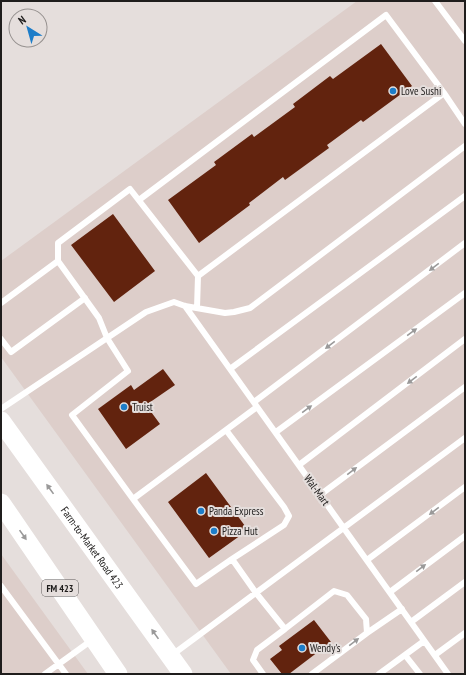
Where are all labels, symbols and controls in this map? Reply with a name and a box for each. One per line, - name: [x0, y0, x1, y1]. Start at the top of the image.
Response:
- north arrow: [8, 8, 48, 48]
- text: N: [15, 13, 29, 27]
- place label: Love Sushi: [401, 84, 441, 98]
- marker: Love Sushi: [388, 86, 398, 96]
- one-way arrow: [428, 263, 439, 271]
- one-way arrow: [406, 328, 417, 336]
- one-way arrow: [324, 341, 335, 349]
- one-way arrow: [406, 375, 417, 384]
- place label: Truist: [132, 400, 153, 414]
- marker: Truist: [119, 402, 129, 412]
- one-way arrow: [302, 405, 312, 413]
- one-way arrow: [346, 467, 357, 476]
- street label: Wal-Mart: [301, 472, 333, 508]
- one-way arrow: [46, 483, 54, 494]
- street label: Farm-to-Market Road 423: [58, 504, 126, 591]
- place label: Panda Express: [209, 504, 264, 518]
- marker: Panda Express: [196, 506, 206, 516]
- one-way arrow: [428, 506, 439, 515]
- place label: Pizza Hut: [222, 524, 258, 538]
- marker: Pizza Hut: [209, 526, 219, 536]
- one-way arrow: [19, 530, 27, 541]
- one-way arrow: [416, 564, 427, 573]
- road number: FM 423: [42, 580, 78, 596]
- one-way arrow: [151, 629, 159, 639]
- one-way arrow: [349, 638, 360, 647]
- place label: Wendy's: [310, 641, 341, 655]
- marker: Wendy's: [297, 643, 307, 653]

